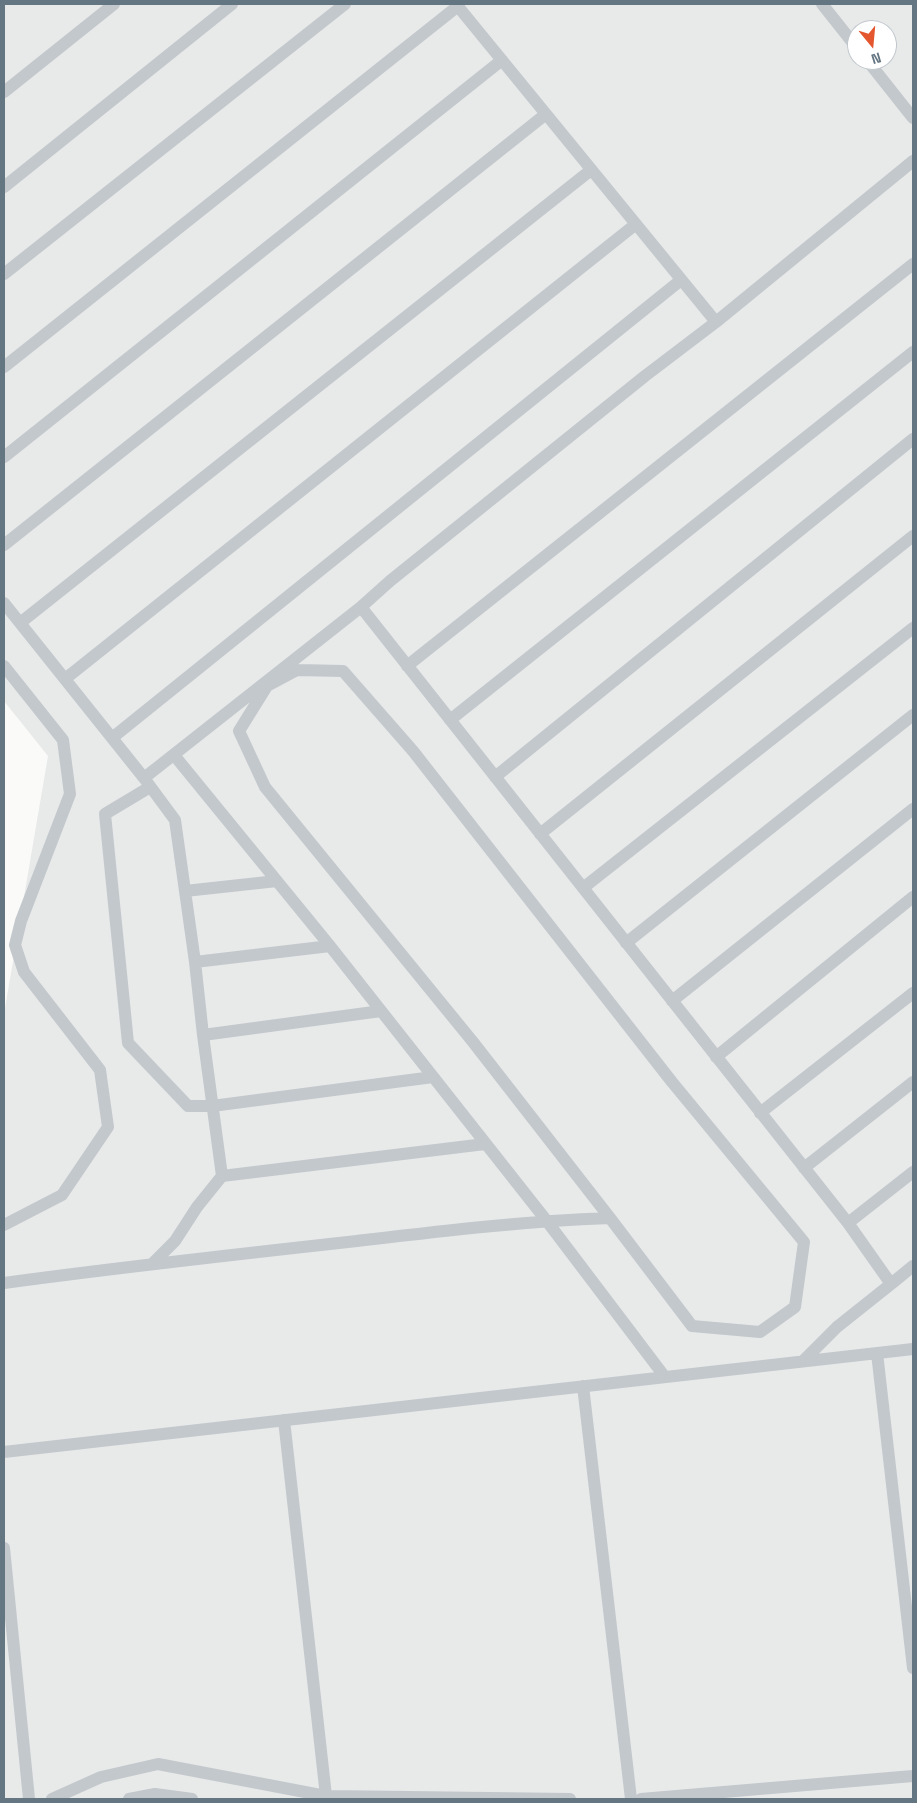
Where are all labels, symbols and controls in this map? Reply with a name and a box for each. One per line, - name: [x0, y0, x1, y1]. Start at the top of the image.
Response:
- north arrow: [847, 20, 897, 70]
- text: N: [869, 48, 883, 68]

